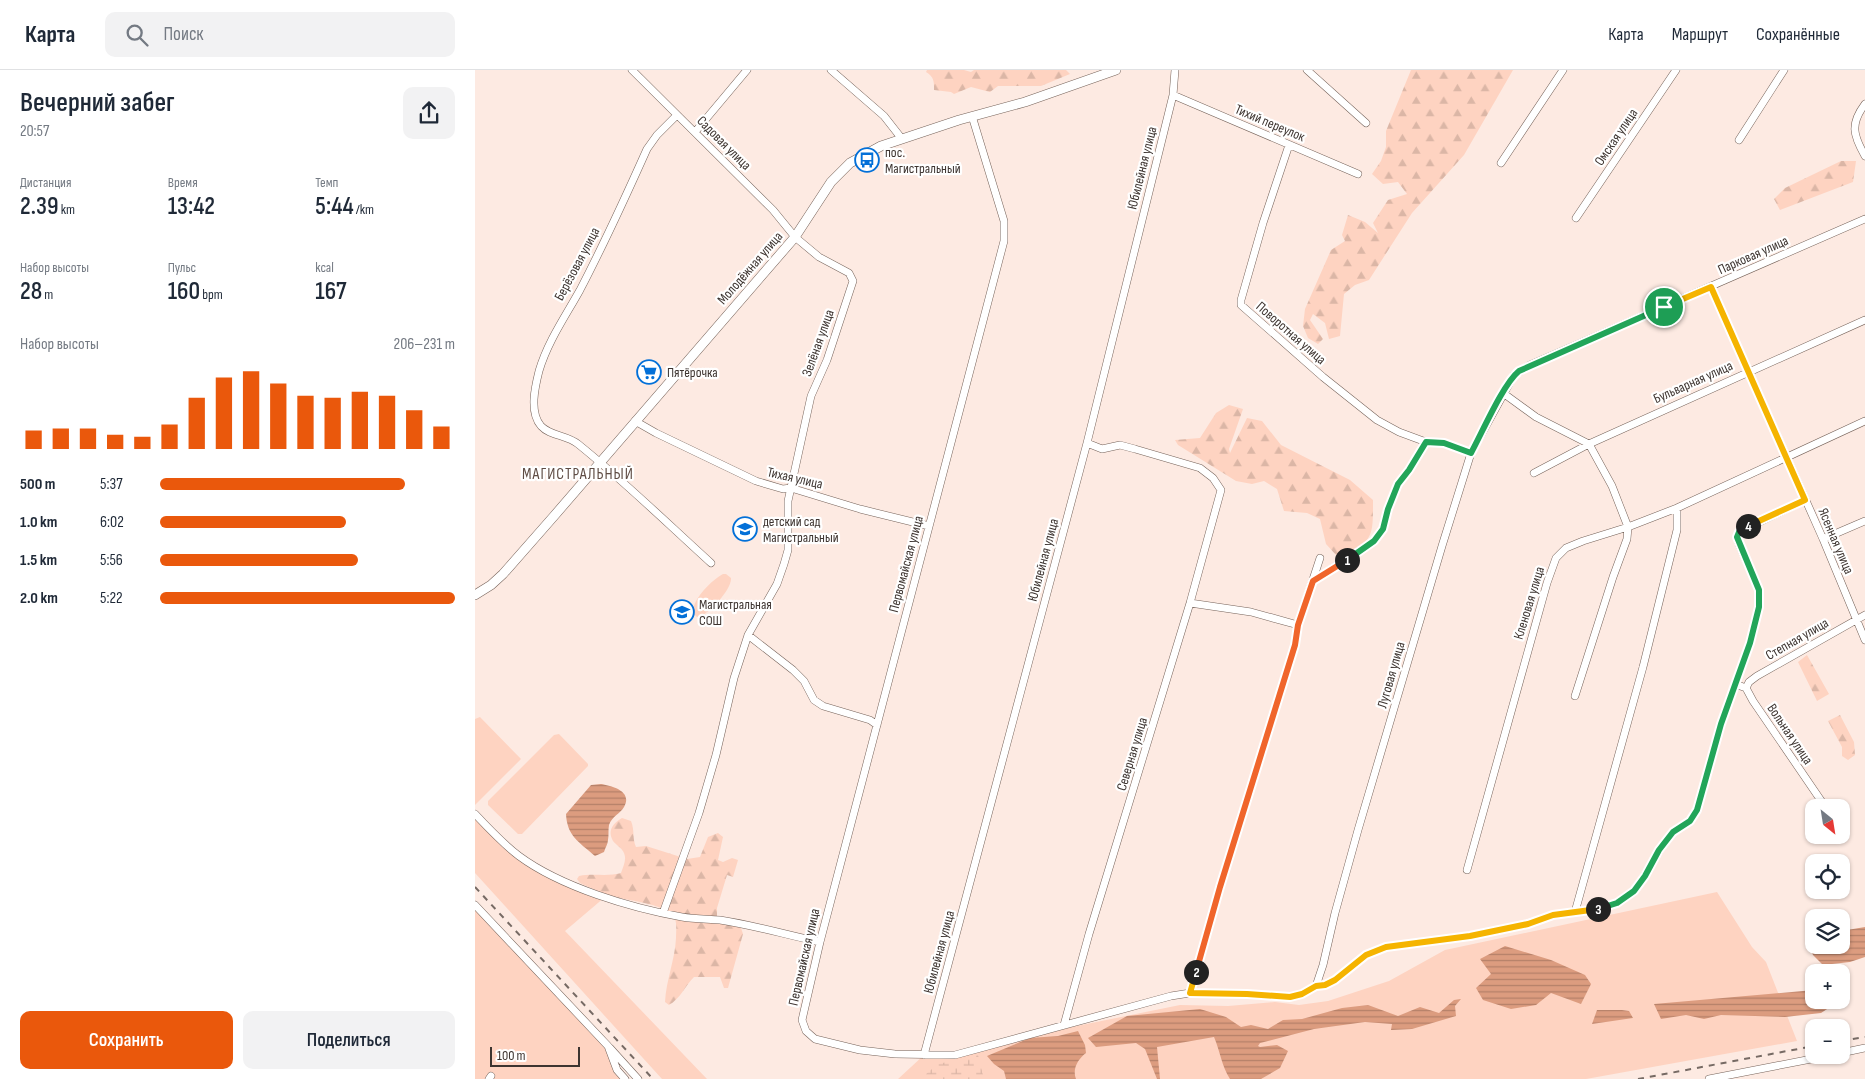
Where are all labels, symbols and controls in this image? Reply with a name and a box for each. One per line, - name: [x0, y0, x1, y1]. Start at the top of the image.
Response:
- search box: [105, 12, 455, 57]
- text: Карта: [25, 20, 75, 49]
- icon: search: [123, 21, 151, 49]
- text: Поиск: [163, 23, 204, 46]
- text: Карта: [1608, 24, 1644, 45]
- text: Маршрут: [1672, 24, 1728, 45]
- text: Сохранённые: [1756, 24, 1840, 45]
- text: Вечерний забег: [20, 86, 175, 119]
- button: share: [403, 87, 455, 139]
- street label: Тихий переулок: [1232, 101, 1308, 146]
- street label: Омская улица: [1591, 105, 1641, 169]
- street label: Садовая улица: [693, 112, 755, 174]
- text: 20:57: [20, 122, 49, 141]
- street label: Юбилейная улица: [1123, 125, 1161, 211]
- place label: пос. Магистральный: [885, 144, 961, 177]
- bus stop icon: пос. Магистральный: [854, 147, 880, 173]
- text: Дистанция: [20, 174, 71, 191]
- text: Время: [168, 174, 198, 191]
- text: Темп: [315, 174, 338, 191]
- text: 2.39: [20, 191, 58, 222]
- text: 13:42: [168, 191, 215, 222]
- text: 5:44: [315, 191, 354, 222]
- text: km: [58, 201, 75, 218]
- text: /km: [354, 201, 374, 218]
- street label: Берёзовая улица: [551, 225, 603, 303]
- street label: Молодёжная улица: [714, 228, 786, 308]
- street label: Парковая улица: [1715, 232, 1791, 278]
- text: Набор высоты: [20, 259, 89, 276]
- text: Пульс: [168, 259, 196, 276]
- text: kcal: [315, 259, 334, 276]
- text: 28: [20, 276, 42, 307]
- text: 160: [168, 276, 200, 307]
- text: 167: [315, 276, 347, 307]
- text: m: [42, 286, 53, 303]
- text: bpm: [200, 286, 223, 303]
- pin: [1643, 286, 1685, 328]
- icon: arrive: [1650, 293, 1678, 321]
- street label: Поворотная улица: [1253, 298, 1329, 368]
- street label: Зелёная улица: [798, 307, 838, 379]
- text: Набор высоты: [20, 335, 99, 354]
- text: 206–231 m: [394, 335, 455, 354]
- street label: Бульварная улица: [1651, 357, 1735, 407]
- supermarket icon: Пятёрочка: [636, 359, 662, 385]
- place label: Пятёрочка: [667, 364, 718, 381]
- street label: Тихая улица: [766, 463, 824, 493]
- district label: МАГИСТРАЛЬНЫЙ: [522, 465, 634, 484]
- text: 500 m: [20, 475, 55, 494]
- text: 5:37: [100, 475, 123, 494]
- street label: Ясенная улица: [1814, 505, 1858, 577]
- text: 1.0 km: [20, 513, 57, 532]
- text: 6:02: [100, 513, 124, 532]
- place label: детский сад Магистральный: [763, 513, 839, 546]
- street label: Первомайская улица: [885, 514, 927, 614]
- pin: 4: [1735, 514, 1761, 538]
- school or university icon: детский сад Магистральный: [732, 516, 758, 542]
- street label: Юбилейная улица: [1024, 517, 1062, 603]
- text: 4: [1745, 518, 1752, 535]
- pin: 1: [1335, 548, 1359, 572]
- text: 1.5 km: [20, 551, 57, 570]
- text: 5:56: [100, 551, 123, 570]
- text: 1: [1345, 552, 1350, 569]
- street label: Кленовая улица: [1510, 564, 1548, 642]
- text: 2.0 km: [20, 589, 58, 608]
- text: 5:22: [100, 589, 123, 608]
- place label: Магистральная СОШ: [699, 596, 772, 629]
- school or university icon: Магистральная СОШ: [669, 599, 695, 625]
- street label: Степная улица: [1763, 614, 1831, 664]
- street label: Луговая улица: [1373, 640, 1409, 710]
- street label: Вольная улица: [1763, 700, 1817, 768]
- street label: Северная улица: [1113, 715, 1151, 793]
- north arrow: [1805, 799, 1850, 844]
- map controls: [1805, 799, 1850, 1064]
- button: locate: [1805, 854, 1850, 899]
- pin: 3: [1585, 896, 1611, 922]
- text: 3: [1595, 901, 1602, 918]
- street label: Первомайская улица: [785, 907, 823, 1007]
- street label: Юбилейная улица: [920, 909, 958, 995]
- button: layers: [1805, 909, 1850, 954]
- pin: 2: [1183, 960, 1209, 984]
- text: 2: [1193, 964, 1200, 981]
- button: +: [1805, 964, 1850, 1009]
- button: Сохранить: [20, 1011, 233, 1069]
- button: Поделиться: [243, 1011, 455, 1069]
- button: −: [1805, 1019, 1850, 1064]
- scale bar: [490, 1044, 580, 1067]
- text: 100 m: [497, 1047, 526, 1064]

